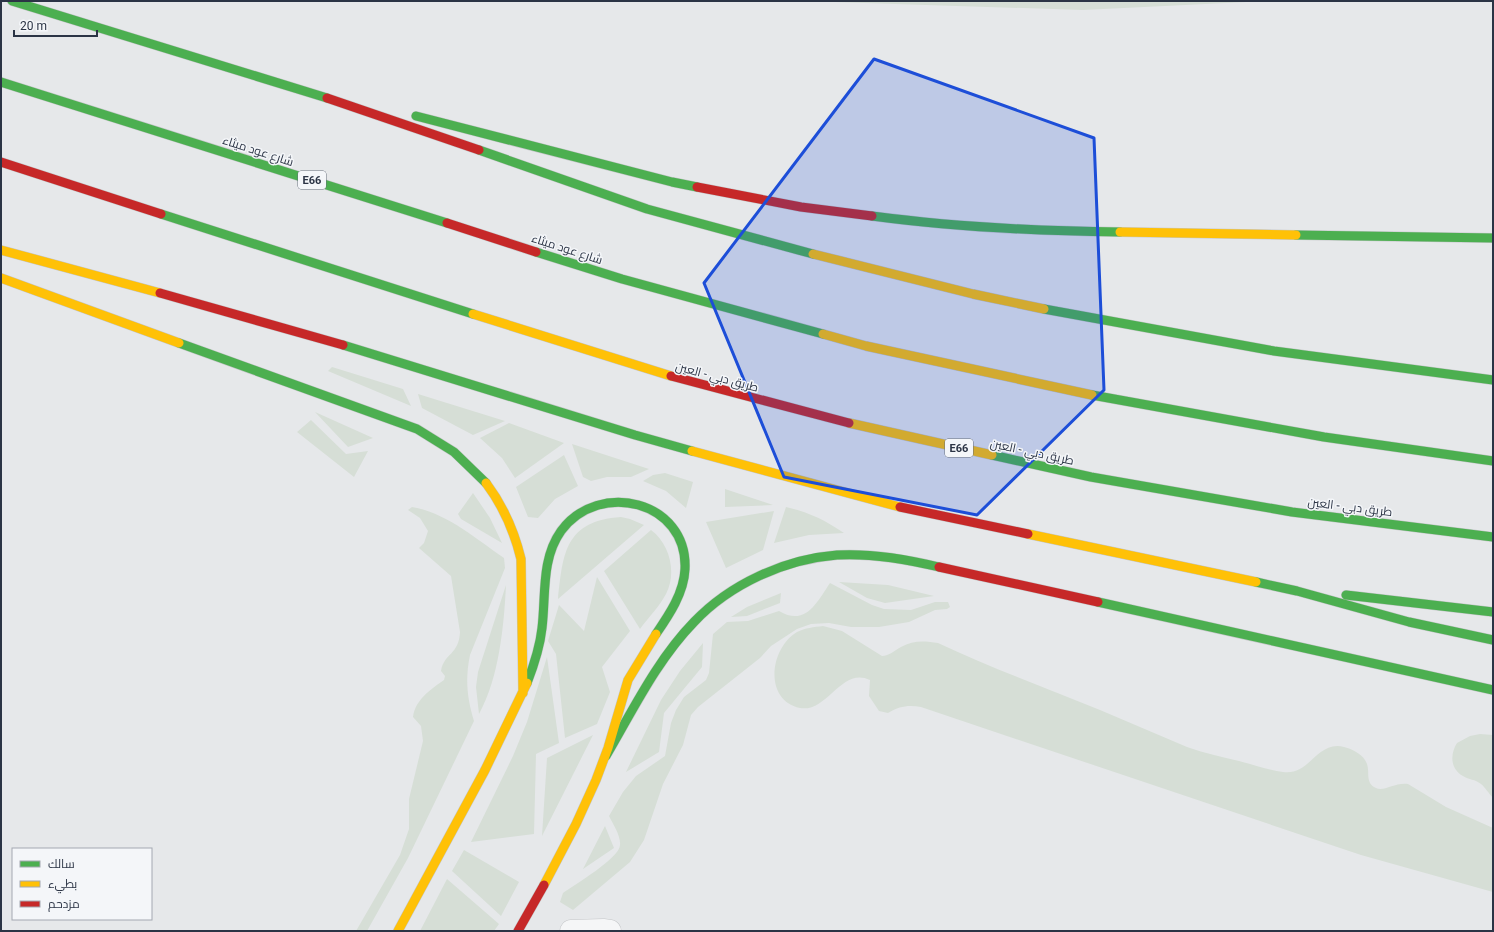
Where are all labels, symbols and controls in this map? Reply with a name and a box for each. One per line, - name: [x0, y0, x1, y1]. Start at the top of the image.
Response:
- scale bar: [14, 12, 97, 38]
- text: 20 m: [20, 19, 47, 33]
- street label: شارع عود ميثاء: [220, 133, 295, 170]
- road number: E66: [298, 171, 326, 189]
- street label: شارع عود ميثاء: [529, 231, 604, 268]
- street label: طريق دبي - العين: [673, 359, 760, 398]
- street label: طريق دبي - العين: [988, 436, 1075, 471]
- road number: E66: [945, 439, 973, 457]
- street label: طريق دبي - العين: [1306, 495, 1393, 522]
- legend: [12, 848, 152, 920]
- text: سالك: [48, 857, 75, 871]
- text: بطيء: [48, 877, 77, 894]
- text: مزدحم: [48, 897, 80, 912]

